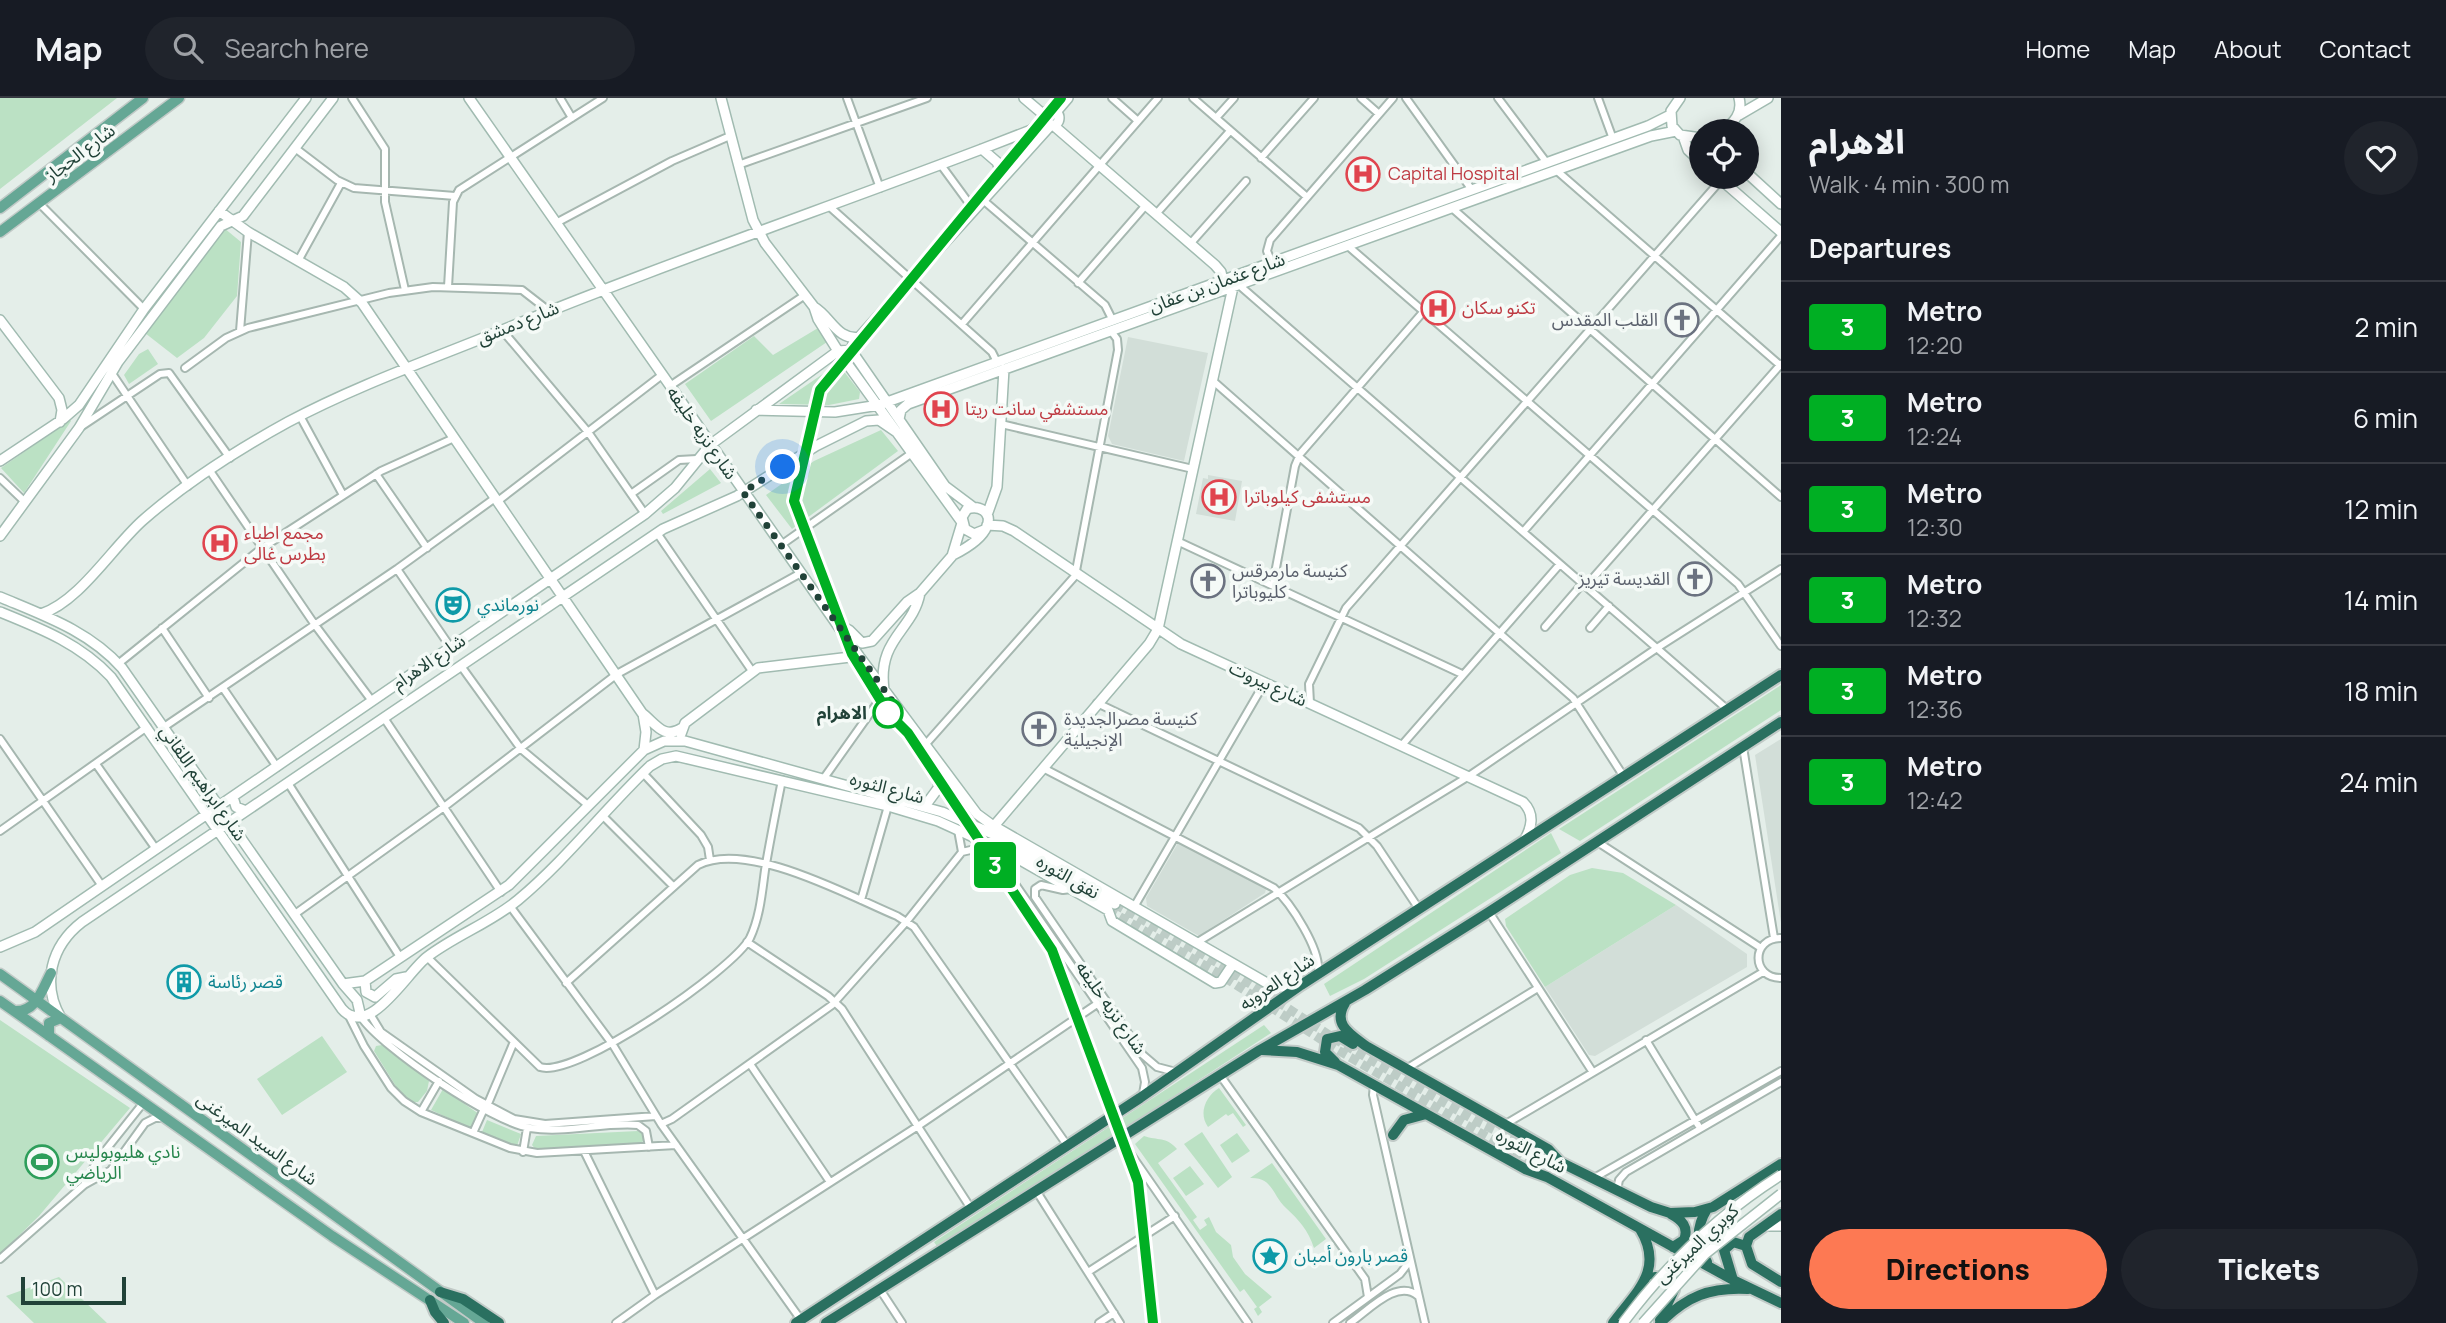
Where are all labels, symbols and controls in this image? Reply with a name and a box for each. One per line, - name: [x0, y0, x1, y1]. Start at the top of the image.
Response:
- search box: [145, 17, 635, 80]
- text: Map: [35, 26, 103, 71]
- icon: search: [169, 29, 207, 67]
- text: Search here: [225, 30, 369, 66]
- text: Home: [2025, 32, 2090, 65]
- text: Map: [2128, 32, 2176, 65]
- text: About: [2214, 32, 2282, 65]
- text: Contact: [2320, 32, 2411, 65]
- street label: شارع الحجاز: [38, 118, 121, 190]
- map controls: [1689, 119, 1759, 189]
- button: locate: [1689, 119, 1759, 189]
- text: الاهرام: [1809, 119, 1905, 164]
- button: heart: [2344, 121, 2418, 195]
- hospital icon: Capital Hospital: [1344, 155, 1382, 193]
- place label: Capital Hospital: [1388, 161, 1519, 185]
- text: Walk · 4 min · 300 m: [1809, 168, 2009, 200]
- text: Departures: [1809, 230, 1951, 266]
- street label: شارع عثمان بن عفان: [1145, 246, 1289, 321]
- hospital icon: تكنو سكان: [1419, 289, 1457, 327]
- text: Metro: [1907, 293, 1982, 329]
- street label: شارع دمشق: [473, 295, 563, 352]
- place label: تكنو سكان: [1462, 295, 1536, 319]
- church icon: القلب المقدس: [1663, 301, 1701, 339]
- place label: القلب المقدس: [1552, 307, 1658, 331]
- text: 2 min: [2354, 309, 2418, 345]
- text: 3: [1841, 310, 1854, 343]
- text: 12:20: [1907, 329, 1963, 361]
- street label: شارع نزيه خليفه: [659, 381, 744, 485]
- text: Metro: [1907, 384, 1982, 420]
- hospital icon: مستشفي سانت ريتا: [922, 390, 960, 428]
- place label: مستشفي سانت ريتا: [965, 396, 1108, 422]
- text: 6 min: [2353, 400, 2418, 436]
- text: 3: [1841, 401, 1854, 434]
- text: 12:24: [1907, 420, 1962, 452]
- your location: [765, 449, 800, 484]
- text: Metro: [1907, 475, 1982, 511]
- hospital icon: مستشفى كيلوباترا: [1200, 478, 1238, 516]
- place label: مستشفى كيلوباترا: [1244, 484, 1371, 508]
- text: 12 min: [2344, 491, 2418, 527]
- text: 3: [1841, 492, 1854, 525]
- text: 12:30: [1907, 511, 1963, 543]
- place label: مجمع اطباء بطرس غالى: [244, 520, 326, 565]
- hospital icon: مجمع اطباء بطرس غالى: [201, 524, 239, 562]
- place label: كنيسة مارمرقس كليوباترا: [1232, 558, 1348, 603]
- church icon: القديسة تيريز: [1676, 560, 1714, 598]
- church icon: كنيسة مارمرقس كليوباترا: [1189, 562, 1227, 600]
- place label: القديسة تيريز: [1577, 566, 1670, 590]
- text: Metro: [1907, 566, 1982, 602]
- text: 14 min: [2344, 582, 2418, 618]
- text: 3: [1841, 583, 1854, 616]
- theatre icon: نورماندي: [434, 586, 472, 624]
- place label: نورماندي: [477, 592, 539, 618]
- text: 12:32: [1907, 602, 1962, 634]
- street label: شارع الاهرام: [387, 628, 471, 697]
- street label: شارع بيروت: [1224, 655, 1311, 714]
- text: Metro: [1907, 657, 1982, 693]
- text: 18 min: [2344, 673, 2418, 709]
- text: 3: [1841, 674, 1854, 707]
- text: 12:36: [1907, 693, 1963, 725]
- marker: الاهرام: [873, 698, 903, 728]
- place label: الاهرام: [817, 700, 867, 726]
- place label: كنيسة مصرالجديدة الإنجيلية: [1064, 706, 1198, 752]
- church icon: كنيسة مصرالجديدة الإنجيلية: [1020, 710, 1058, 748]
- street label: شارع ابراهيم اللقاني: [152, 720, 253, 847]
- text: Metro: [1907, 748, 1982, 784]
- text: 24 min: [2340, 764, 2418, 800]
- text: 3: [1841, 765, 1854, 798]
- street label: شارع الثوره: [847, 766, 927, 811]
- text: 12:42: [1907, 784, 1963, 816]
- line badge: 3: [972, 842, 1018, 888]
- text: 3: [988, 848, 1002, 881]
- street label: نفق الثوره: [1033, 848, 1104, 904]
- street label: شارع العروبه: [1234, 947, 1320, 1018]
- street label: شارع نزيه خليفه: [1068, 956, 1153, 1060]
- building icon: قصر رئاسة: [165, 963, 203, 1001]
- place label: قصر رئاسة: [208, 969, 283, 993]
- street label: شارع السيد الميرغنى: [190, 1086, 323, 1193]
- street label: شارع الثوره: [1491, 1122, 1571, 1181]
- place label: نادي هليوبوليس الرياضي: [66, 1139, 180, 1186]
- sports icon: نادي هليوبوليس الرياضي: [23, 1143, 61, 1181]
- street label: كوبري الميرغنى: [1649, 1198, 1745, 1290]
- button: Directions: [1809, 1229, 2107, 1309]
- button: Tickets: [2121, 1229, 2418, 1309]
- place icon: قصر بارون أمبان: [1251, 1237, 1289, 1275]
- place label: قصر بارون أمبان: [1294, 1243, 1408, 1267]
- scale bar: [21, 1274, 126, 1306]
- text: 100 m: [32, 1276, 83, 1302]

